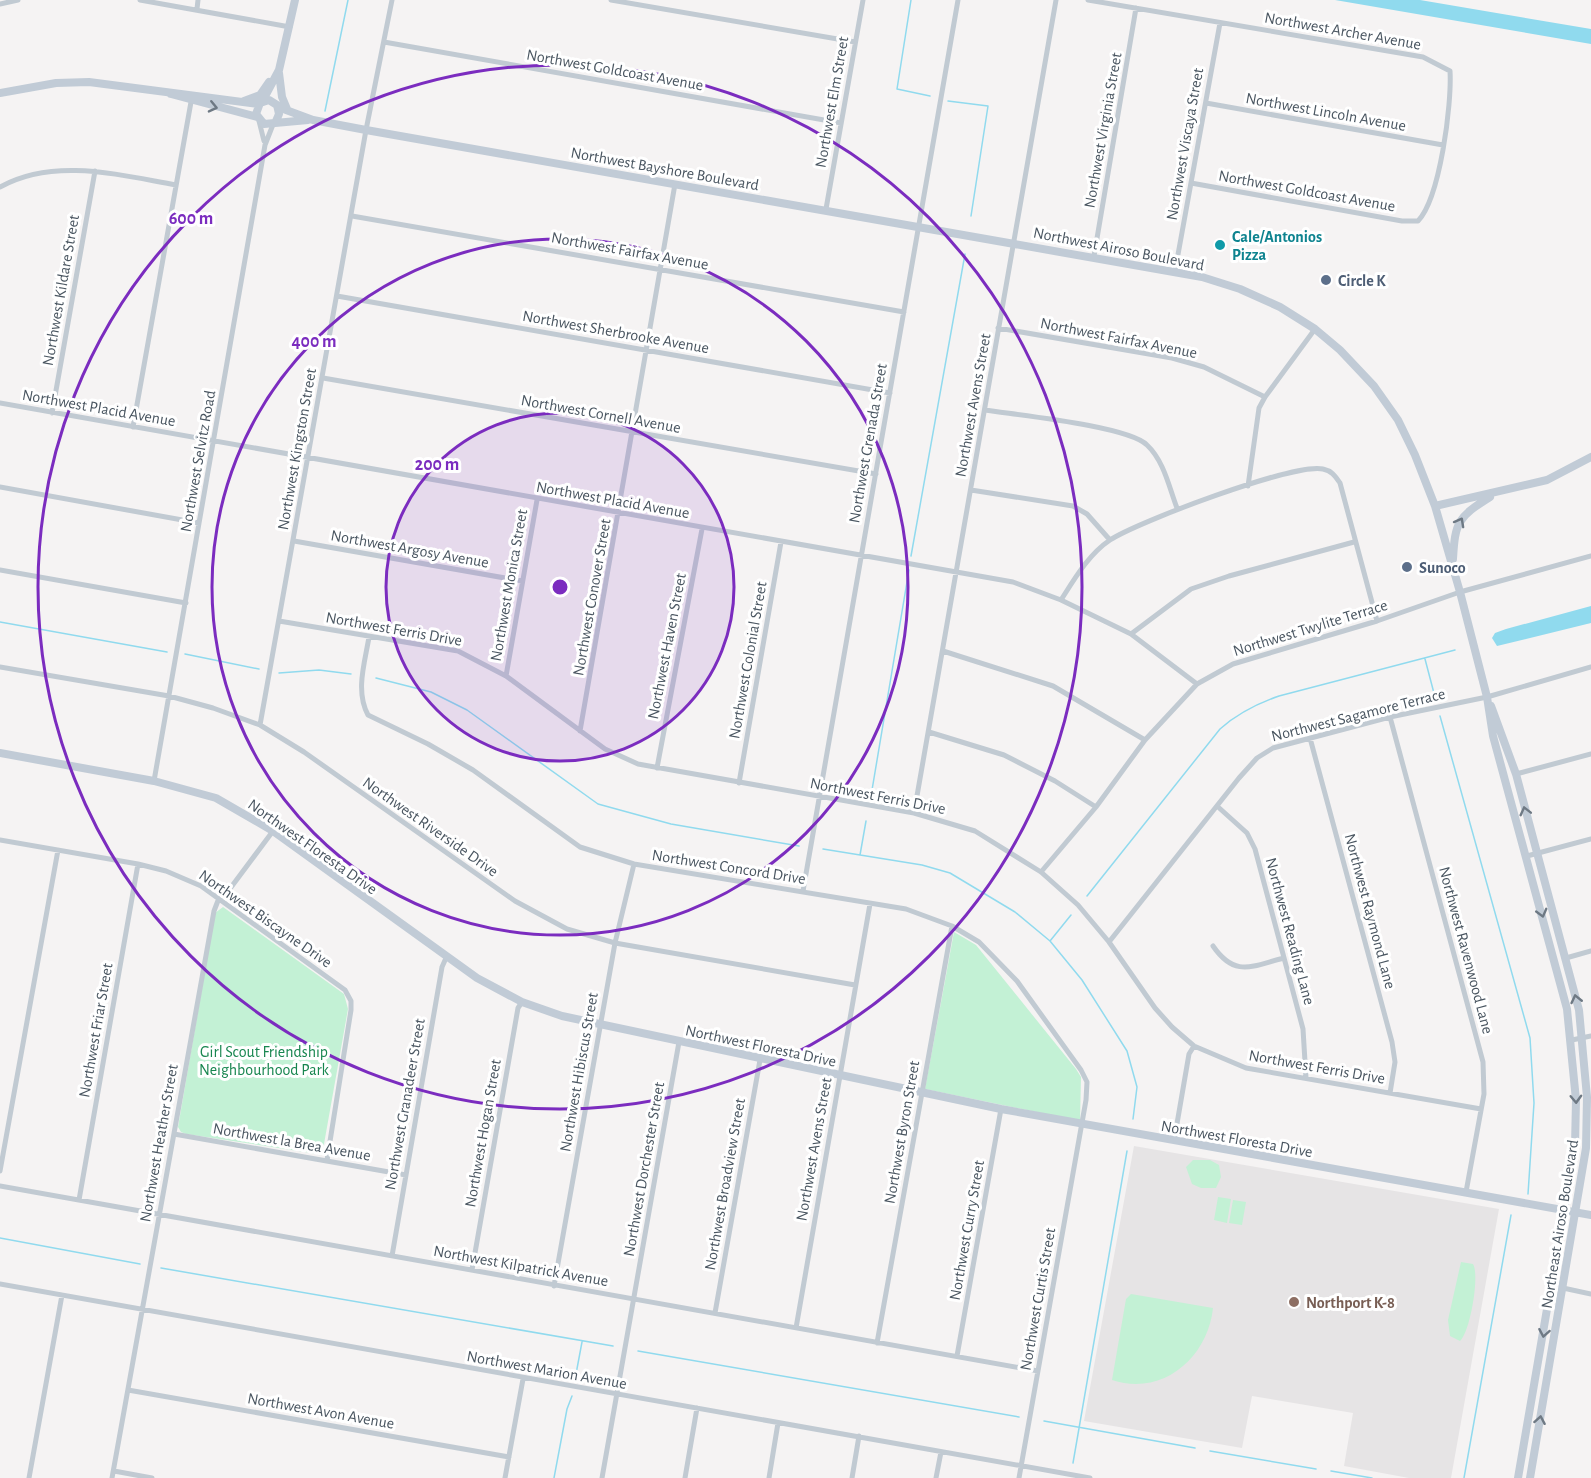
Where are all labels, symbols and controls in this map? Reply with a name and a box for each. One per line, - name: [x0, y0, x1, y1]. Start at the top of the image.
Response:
- street label: Northwest Archer Avenue: [1263, 9, 1422, 53]
- street label: Northwest Elm Street: [813, 35, 851, 169]
- street label: Northwest Goldcoast Avenue: [525, 47, 704, 93]
- street label: Northwest Virginia Street: [1081, 51, 1125, 209]
- street label: Northwest Viscaya Street: [1164, 67, 1207, 222]
- street label: Northwest Lincoln Avenue: [1244, 90, 1407, 134]
- one-way arrow: [208, 99, 218, 112]
- street label: Northwest Bayshore Boulevard: [569, 145, 760, 194]
- street label: Northwest Goldcoast Avenue: [1217, 168, 1396, 214]
- text: 600 m: [169, 210, 213, 228]
- street label: Northwest Kildare Street: [40, 213, 82, 367]
- street label: Northwest Airoso Boulevard: [1032, 225, 1206, 273]
- street label: Northwest Fairfax Avenue: [550, 229, 710, 273]
- place label: Cale/Antonios Pizza: [1232, 229, 1322, 263]
- marker: Cale/Antonios Pizza: [1213, 238, 1227, 252]
- marker: Circle K: [1319, 273, 1333, 287]
- place label: Circle K: [1338, 273, 1386, 289]
- street label: Northwest Sherbrooke Avenue: [521, 308, 710, 356]
- street label: Northwest Fairfax Avenue: [1039, 315, 1199, 361]
- street label: Northwest Avens Street: [952, 332, 994, 478]
- text: 400 m: [291, 333, 337, 351]
- street label: Northwest Grenada Street: [846, 362, 890, 524]
- street label: Northwest Kingston Street: [275, 367, 319, 531]
- street label: Northwest Placid Avenue: [21, 387, 177, 429]
- street label: Northwest Selvitz Road: [178, 389, 218, 533]
- street label: Northwest Cornell Avenue: [520, 392, 682, 436]
- text: 200 m: [415, 456, 459, 474]
- street label: Northwest Placid Avenue: [535, 479, 691, 521]
- street label: Northwest Monica Street: [488, 508, 530, 662]
- street label: Northwest Conover Street: [570, 517, 614, 677]
- one-way arrow: [1453, 518, 1464, 528]
- street label: Northwest Argosy Avenue: [329, 527, 490, 572]
- marker: Sunoco: [1400, 560, 1414, 574]
- place label: Sunoco: [1419, 560, 1466, 576]
- street label: Northwest Haven Street: [645, 572, 689, 721]
- centre of rings: [550, 577, 570, 597]
- street label: Northwest Colonial Street: [726, 580, 770, 740]
- street label: Northwest Twylite Terrace: [1231, 597, 1390, 660]
- street label: Northwest Ferris Drive: [324, 609, 463, 649]
- street label: Northwest Sagamore Terrace: [1270, 686, 1447, 744]
- street label: Northwest Riverside Drive: [360, 774, 501, 880]
- street label: Northwest Ferris Drive: [809, 775, 947, 817]
- street label: Northwest Floresta Drive: [245, 796, 380, 897]
- one-way arrow: [1520, 806, 1533, 816]
- street label: Northwest Raymond Lane: [1341, 832, 1398, 991]
- street label: Northwest Concord Drive: [651, 847, 807, 887]
- street label: Northwest Reading Lane: [1263, 856, 1317, 1007]
- street label: Northwest Ravenwood Lane: [1436, 865, 1496, 1036]
- street label: Northwest Biscayne Drive: [195, 867, 335, 972]
- one-way arrow: [1535, 907, 1547, 918]
- street label: Northwest Friar Street: [76, 962, 116, 1099]
- street label: Northwest Hibiscus Street: [557, 991, 601, 1153]
- one-way arrow: [1570, 994, 1583, 1004]
- street label: Northwest Granadeer Street: [382, 1017, 428, 1191]
- street label: Northwest Floresta Drive: [684, 1022, 838, 1070]
- park label: Girl Scout Friendship Neighbourhood Park: [199, 1044, 330, 1078]
- street label: Northwest Ferris Drive: [1247, 1047, 1386, 1087]
- street label: Northwest Hogan Street: [462, 1058, 504, 1208]
- street label: Northwest Byron Street: [882, 1059, 923, 1205]
- street label: Northwest Heather Street: [137, 1063, 181, 1223]
- street label: Northwest Avens Street: [793, 1076, 835, 1222]
- street label: Northwest Dorchester Street: [621, 1081, 667, 1258]
- one-way arrow: [1569, 1094, 1582, 1103]
- street label: Northwest Broadview Street: [702, 1097, 748, 1271]
- street label: Northwest Floresta Drive: [1160, 1118, 1314, 1160]
- street label: Northwest la Brea Avenue: [212, 1120, 372, 1164]
- street label: Northeast Airoso Boulevard: [1539, 1139, 1581, 1310]
- street label: Northwest Curry Street: [947, 1159, 988, 1302]
- street label: Northwest Curtis Street: [1018, 1227, 1058, 1372]
- street label: Northwest Kilpatrick Avenue: [432, 1243, 609, 1289]
- marker: Northport K-8: [1287, 1295, 1301, 1309]
- place label: Northport K-8: [1306, 1295, 1395, 1311]
- one-way arrow: [1538, 1328, 1551, 1338]
- street label: Northwest Marion Avenue: [466, 1348, 628, 1392]
- street label: Northwest Avon Avenue: [246, 1390, 396, 1432]
- one-way arrow: [1533, 1416, 1546, 1426]

